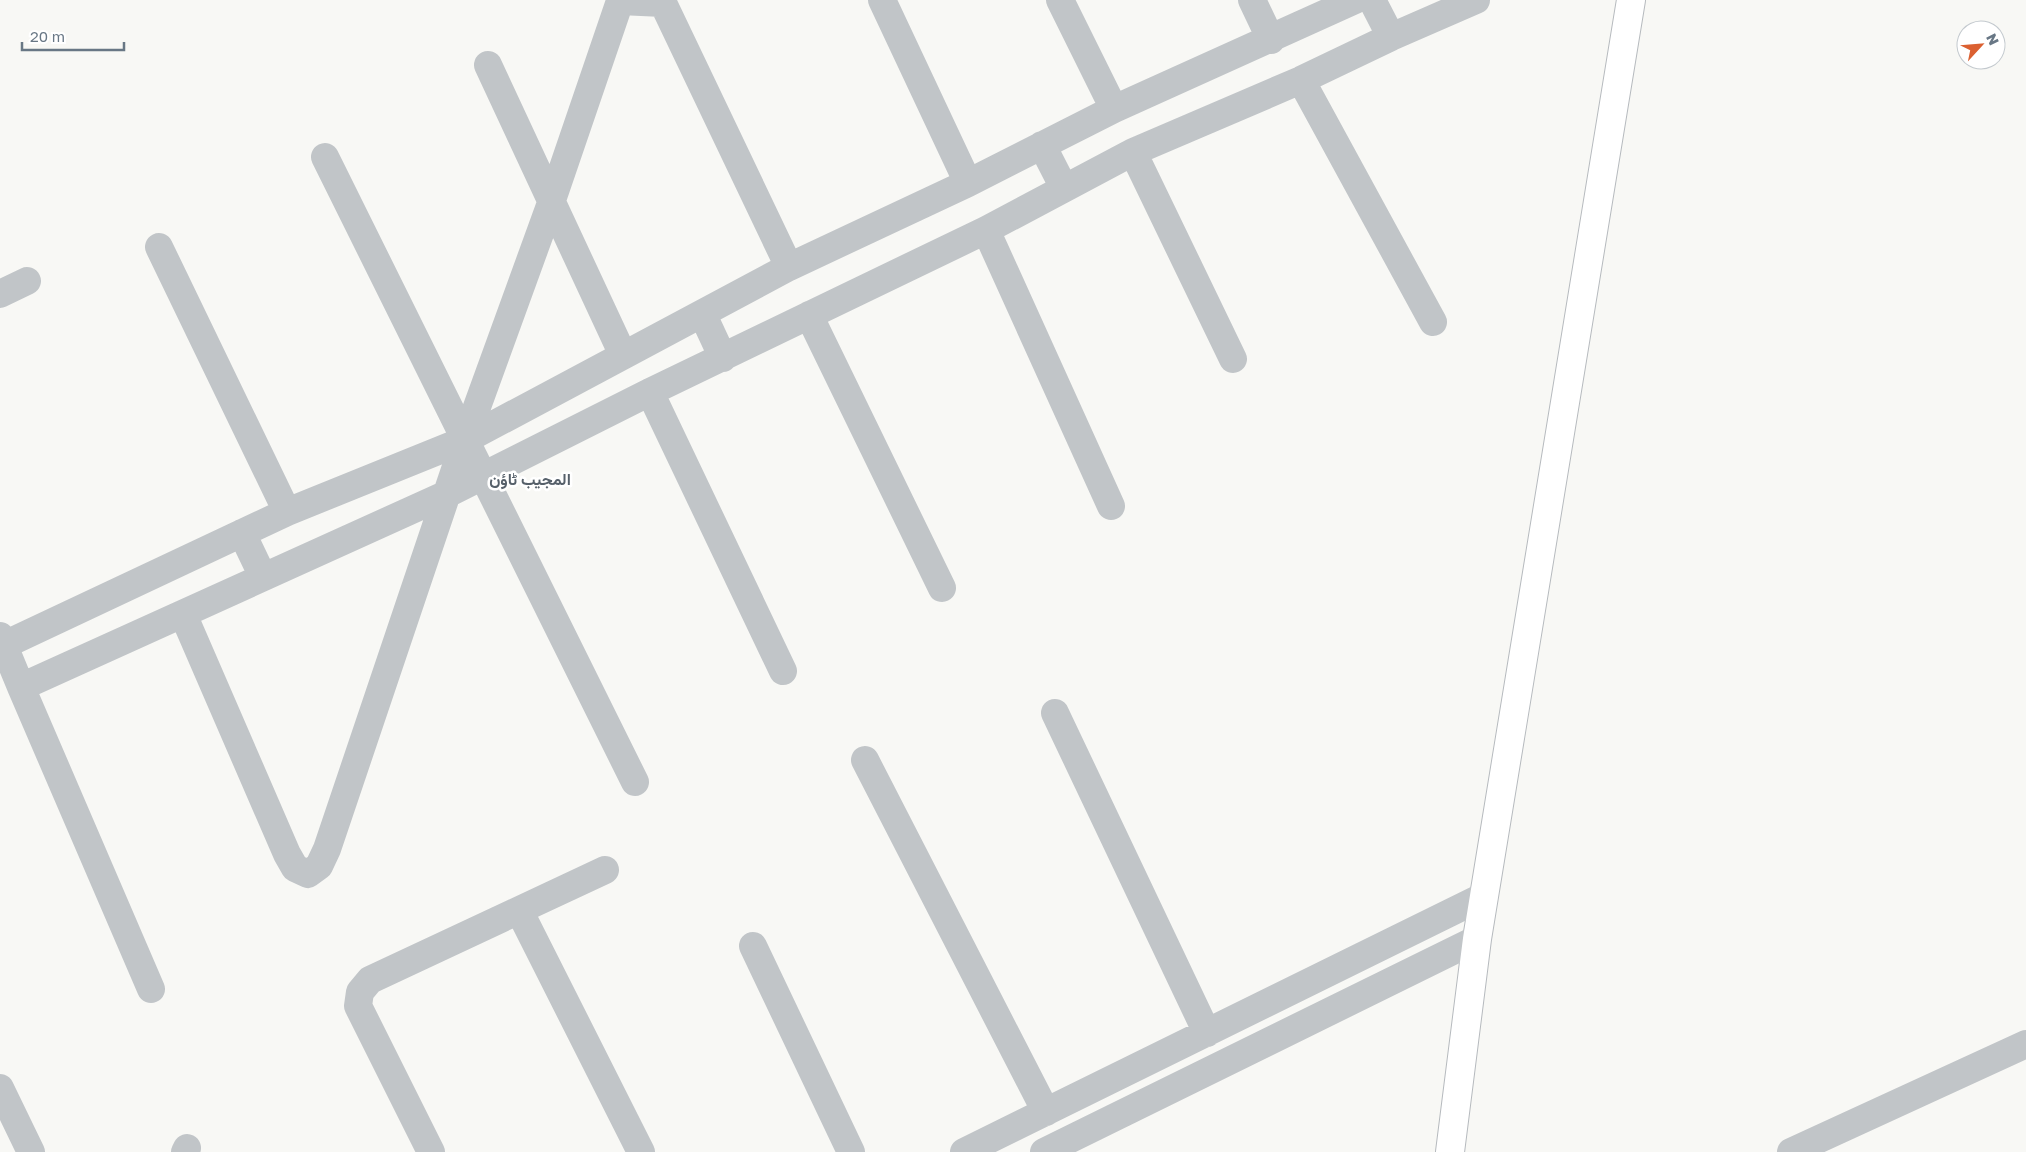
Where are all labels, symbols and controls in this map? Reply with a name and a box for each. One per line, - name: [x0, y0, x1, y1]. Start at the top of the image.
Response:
- scale bar: [22, 20, 125, 52]
- north arrow: [1956, 20, 2006, 70]
- text: 20 m: [30, 27, 65, 45]
- text: N: [1983, 31, 2003, 48]
- district label: المجیب ٹاؤن: [489, 469, 571, 490]

